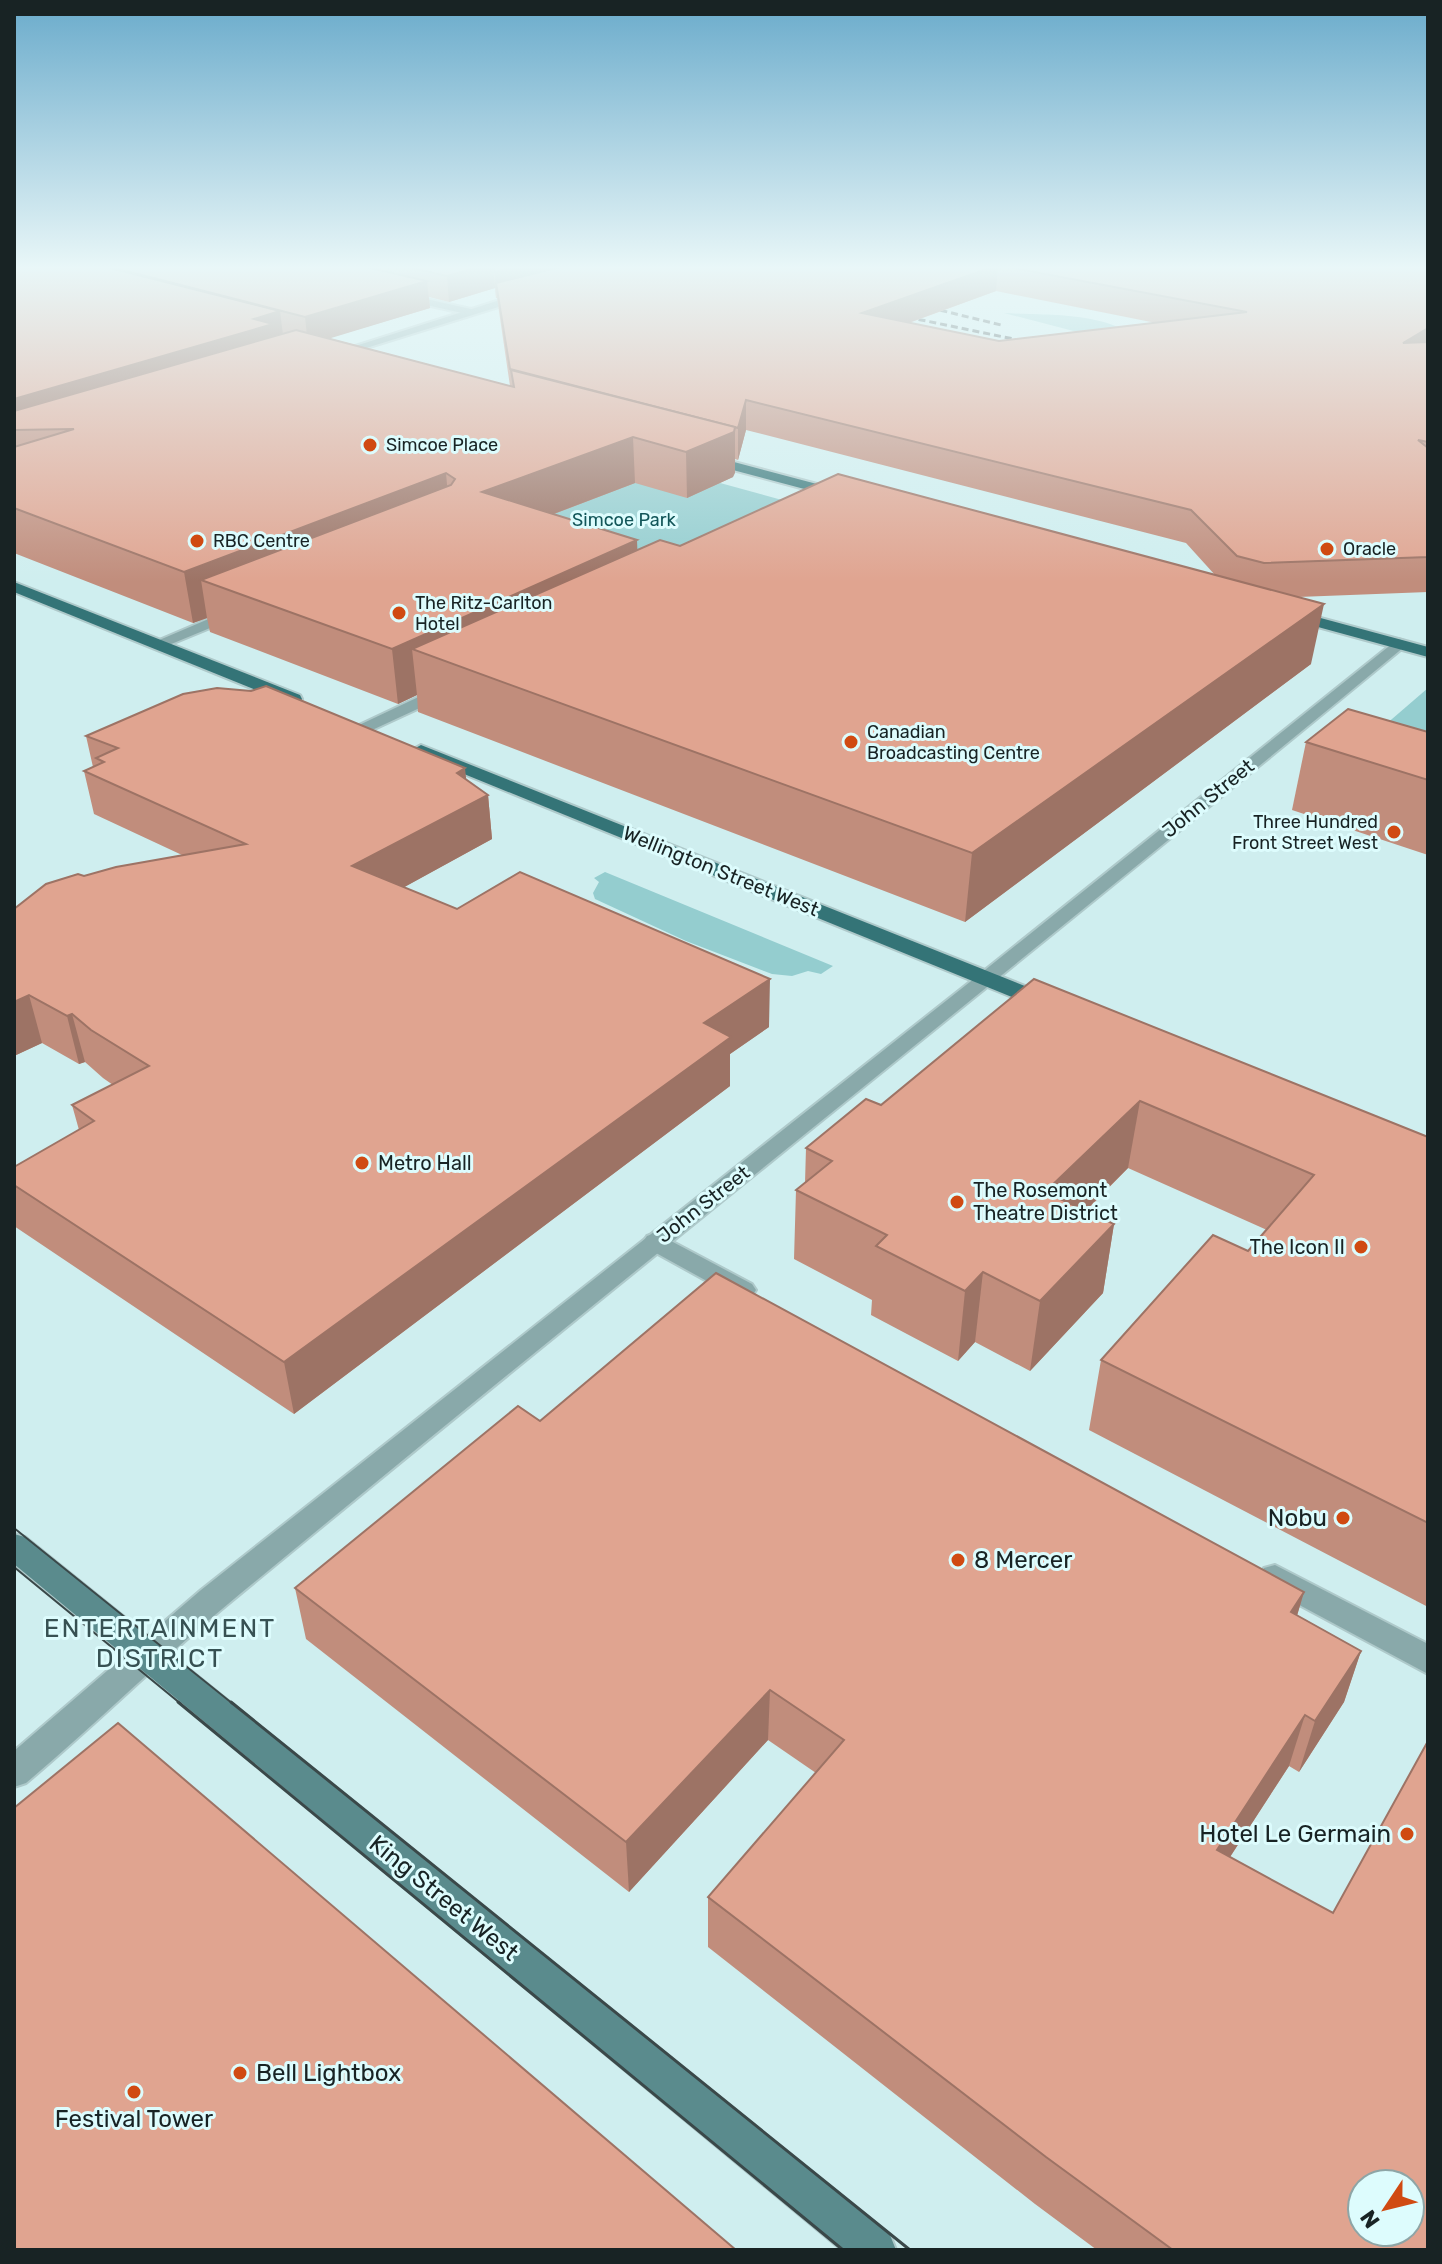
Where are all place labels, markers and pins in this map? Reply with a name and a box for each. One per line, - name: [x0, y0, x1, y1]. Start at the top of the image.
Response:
- place label: Simcoe Place: [386, 434, 498, 456]
- marker: Simcoe Place: [361, 436, 379, 454]
- place label: RBC Centre: [213, 530, 310, 552]
- marker: RBC Centre: [188, 532, 206, 550]
- place label: Oracle: [1343, 538, 1396, 560]
- marker: Oracle: [1318, 540, 1336, 558]
- place label: The Ritz-Carlton Hotel: [415, 592, 553, 635]
- marker: The Ritz-Carlton Hotel: [390, 604, 408, 622]
- place label: Canadian Broadcasting Centre: [867, 721, 1040, 764]
- marker: Canadian Broadcasting Centre: [842, 733, 860, 751]
- place label: Three Hundred Front Street West: [1232, 811, 1378, 854]
- marker: Three Hundred Front Street West: [1385, 823, 1403, 841]
- place label: Metro Hall: [378, 1151, 472, 1175]
- marker: Metro Hall: [353, 1154, 371, 1172]
- place label: The Rosemont Theatre District: [973, 1178, 1118, 1225]
- marker: The Rosemont Theatre District: [948, 1193, 966, 1211]
- place label: The Icon II: [1250, 1235, 1345, 1259]
- marker: The Icon II: [1352, 1238, 1370, 1256]
- place label: Nobu: [1268, 1504, 1327, 1532]
- marker: Nobu: [1334, 1509, 1352, 1527]
- place label: 8 Mercer: [974, 1546, 1072, 1574]
- marker: 8 Mercer: [949, 1551, 967, 1569]
- place label: Hotel Le Germain: [1199, 1820, 1391, 1848]
- marker: Hotel Le Germain: [1398, 1825, 1416, 1843]
- place label: Bell Lightbox: [256, 2059, 401, 2087]
- marker: Bell Lightbox: [231, 2064, 249, 2082]
- marker: Festival Tower: [125, 2083, 143, 2101]
- place label: Festival Tower: [55, 2105, 213, 2133]

